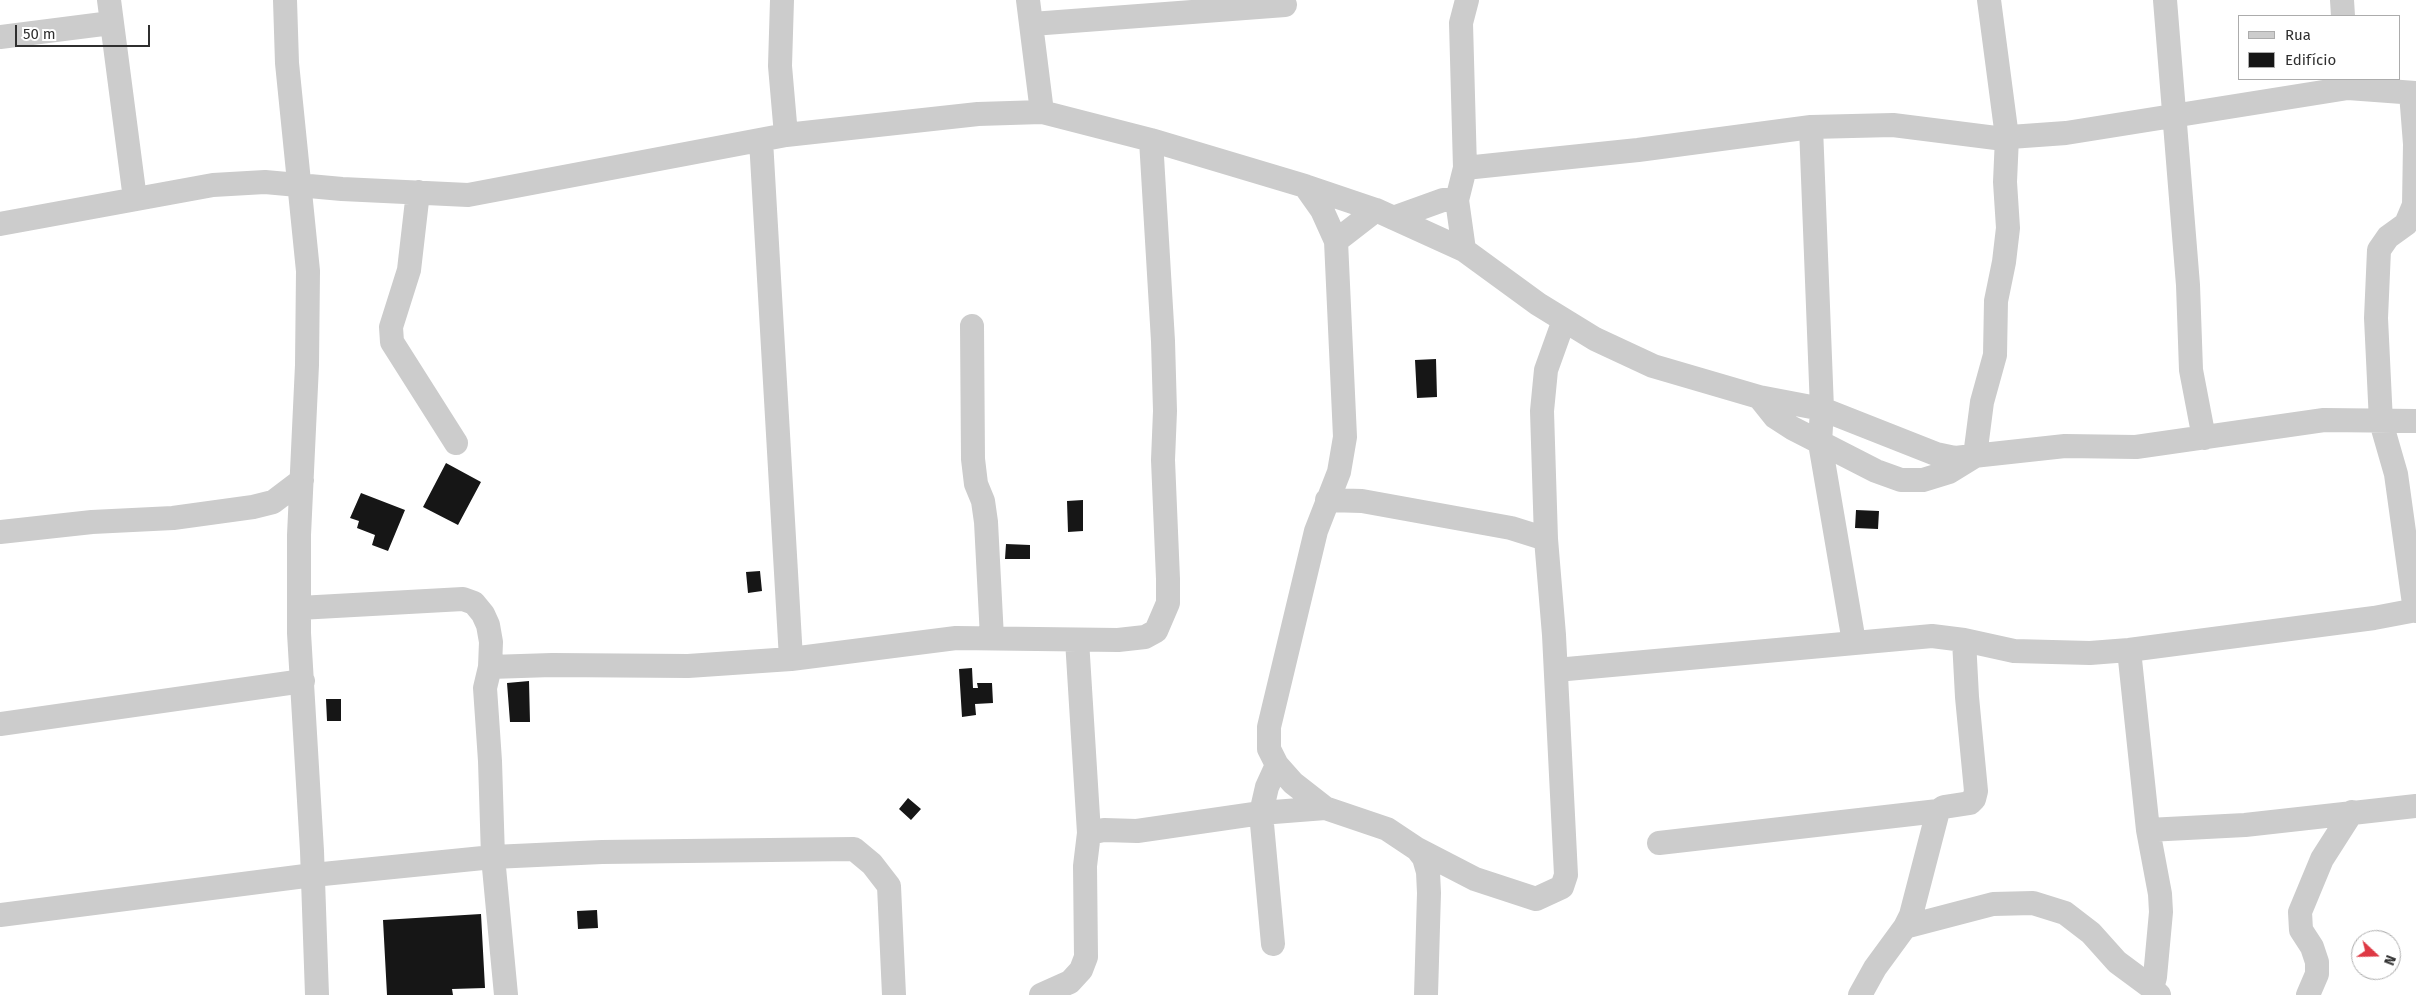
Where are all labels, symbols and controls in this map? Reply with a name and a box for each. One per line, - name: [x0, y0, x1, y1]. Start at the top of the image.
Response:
- scale bar: [18, 15, 152, 47]
- legend: [2238, 15, 2401, 80]
- text: 50 m: [23, 25, 56, 43]
- text: Rua: [2285, 26, 2311, 44]
- text: Edifício: [2285, 51, 2336, 69]
- north arrow: [2351, 930, 2401, 980]
- text: N: [2380, 953, 2399, 968]

